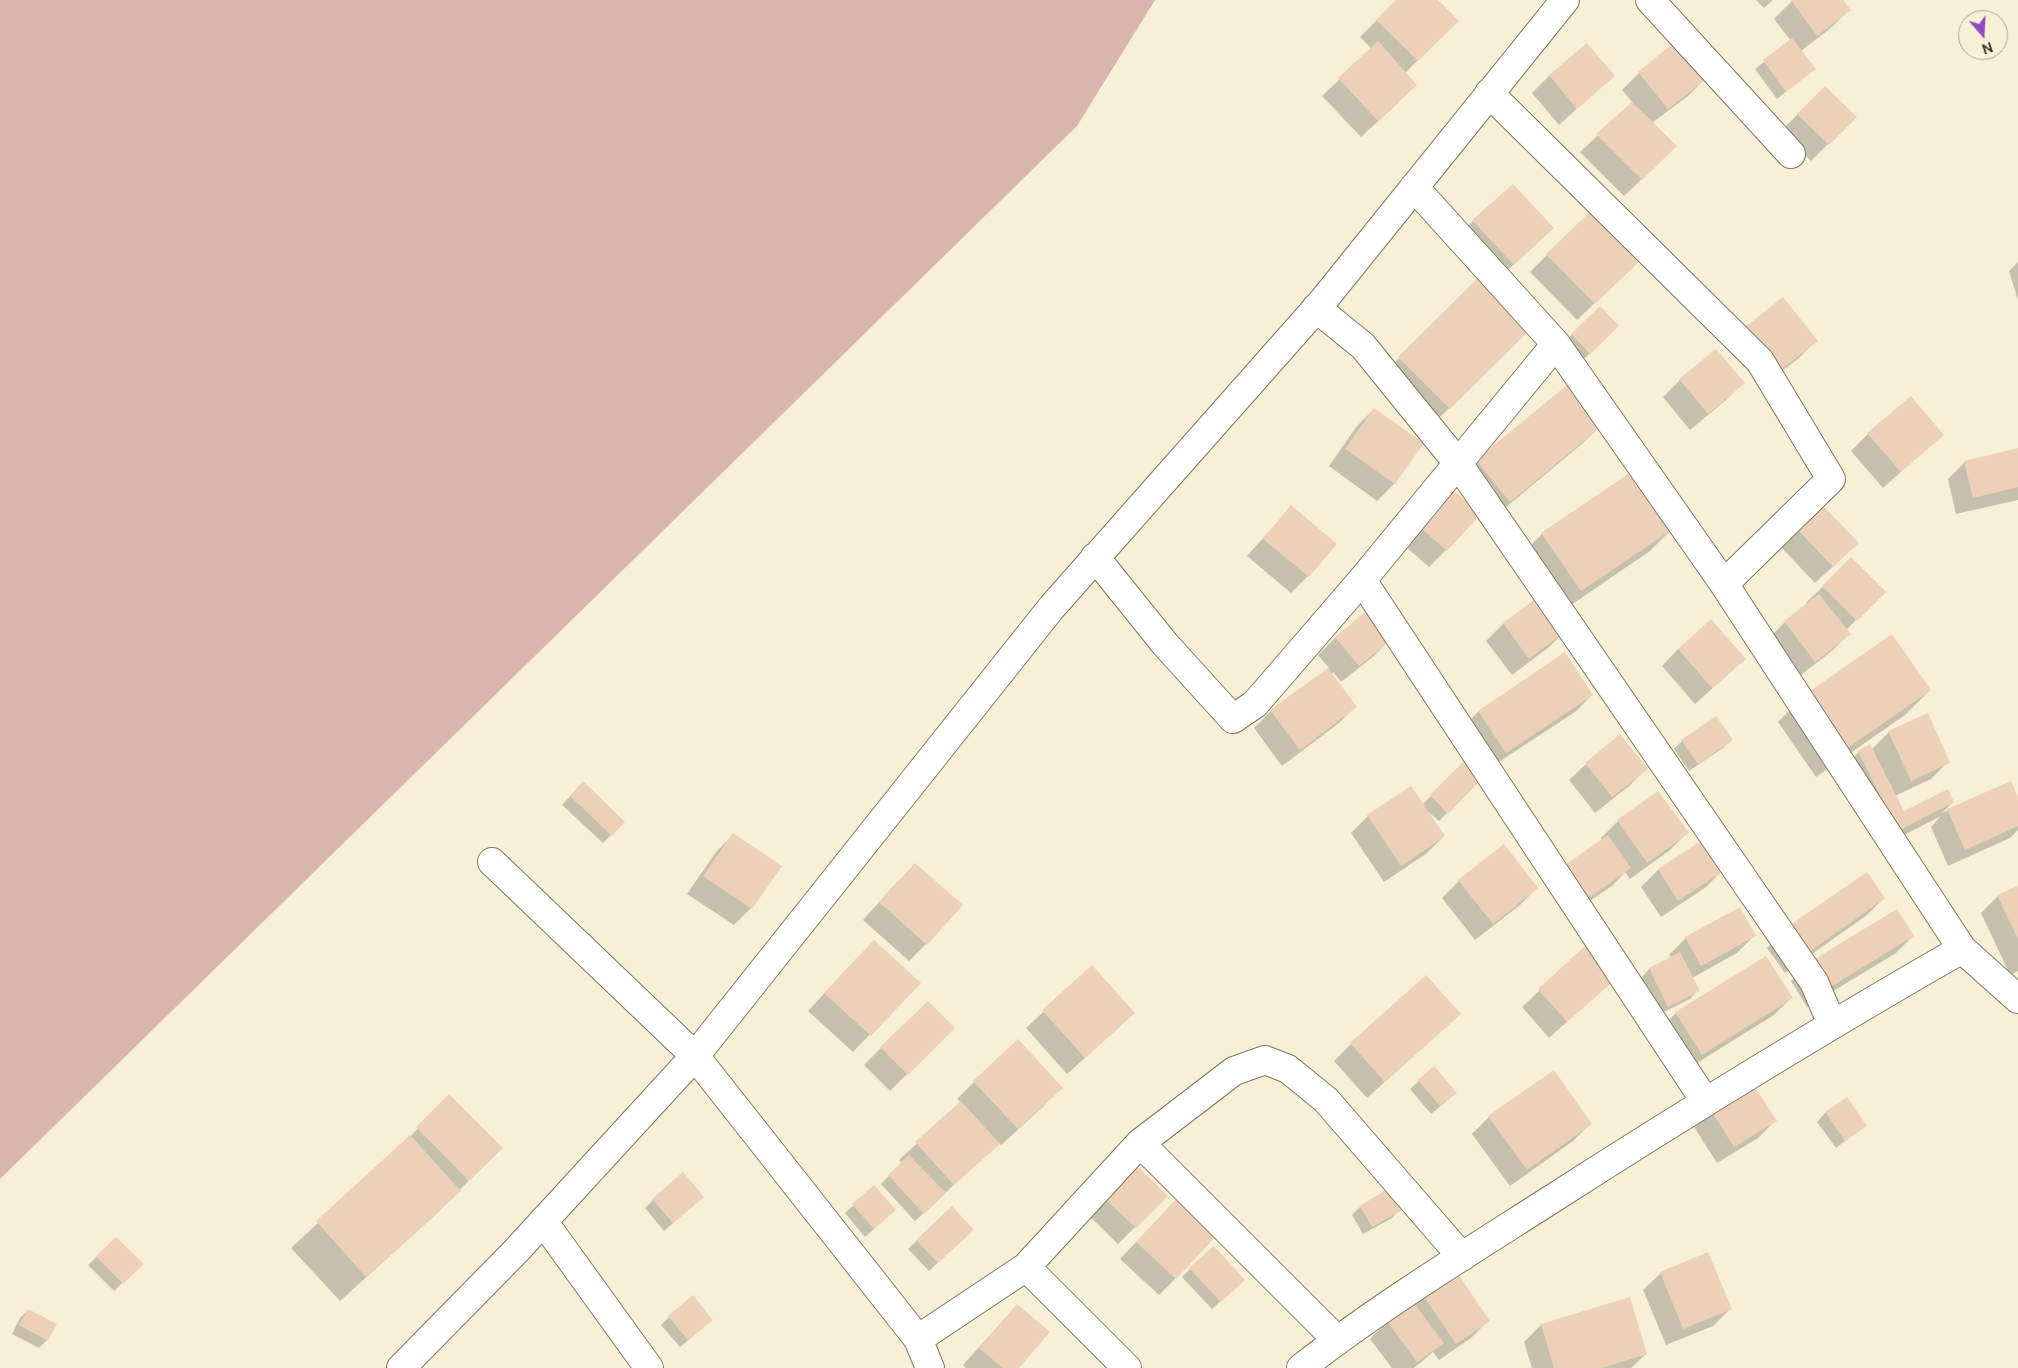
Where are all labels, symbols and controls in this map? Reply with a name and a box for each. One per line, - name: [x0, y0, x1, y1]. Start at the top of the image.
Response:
- north arrow: [1958, 10, 2008, 60]
- text: N: [1980, 38, 1995, 58]

